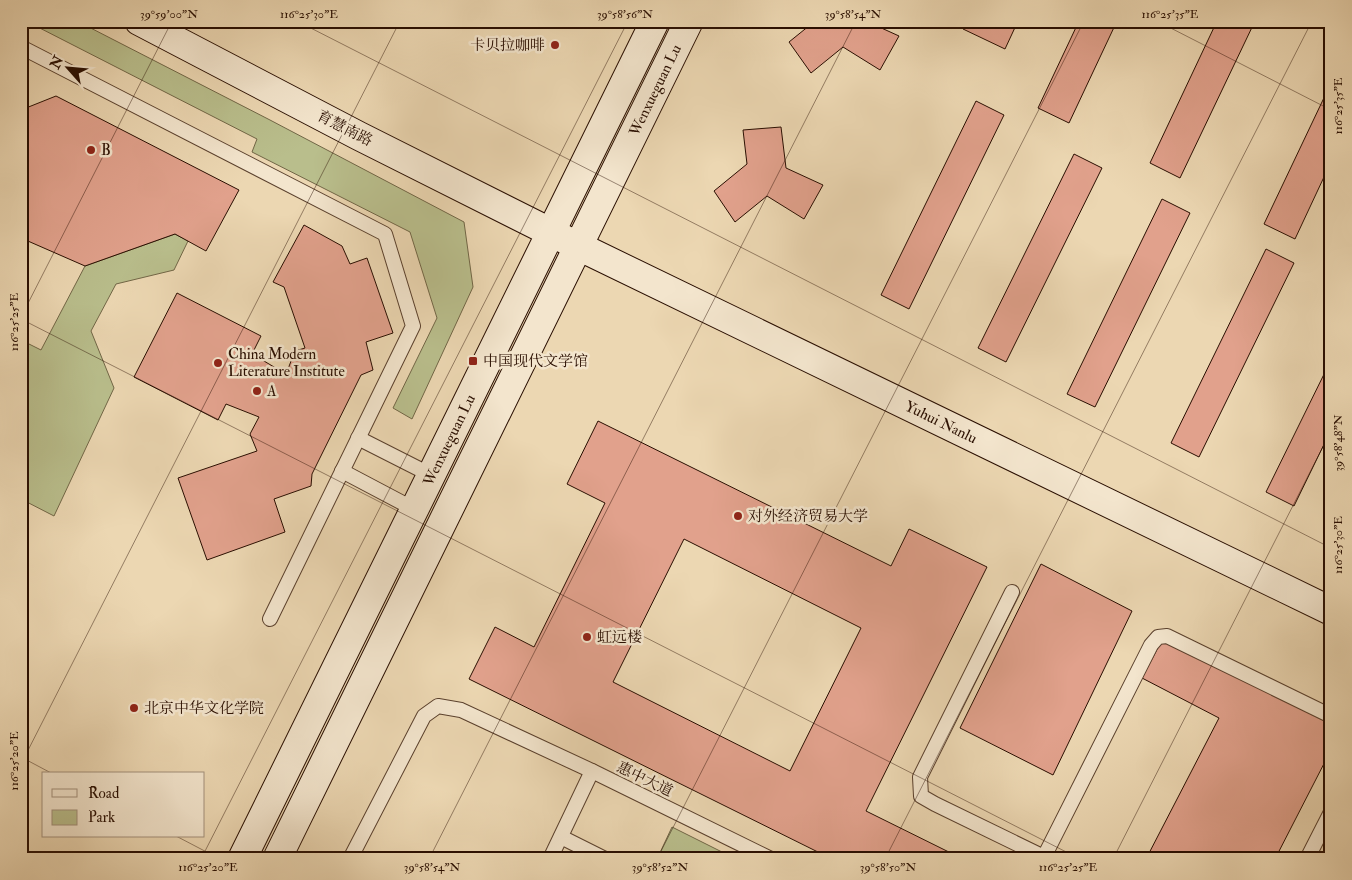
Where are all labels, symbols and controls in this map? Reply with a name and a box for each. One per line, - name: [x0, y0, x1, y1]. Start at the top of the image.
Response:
- text: 39°59'00"N: [140, 7, 198, 22]
- text: 116°25'30"E: [280, 7, 338, 22]
- text: 39°58'56"N: [597, 7, 653, 22]
- text: 39°58'54"N: [825, 7, 881, 22]
- text: 116°25'35"E: [1142, 7, 1199, 22]
- place label: 卡贝拉咖啡: [470, 36, 545, 55]
- marker: 卡贝拉咖啡: [549, 39, 561, 51]
- street label: Wenxueguan Lu: [625, 41, 686, 140]
- north arrow: [42, 42, 92, 92]
- text: N: [46, 52, 67, 73]
- text: 116°25'35"E: [1331, 77, 1346, 134]
- street label: 育慧南路: [314, 106, 376, 151]
- place label: B: [101, 141, 111, 160]
- marker: B: [85, 144, 97, 156]
- text: 116°25'25"E: [7, 292, 22, 351]
- place label: China Modern Literature Institute: [228, 345, 345, 381]
- place label: 中国现代文学馆: [483, 352, 588, 371]
- marker: 中国现代文学馆: [467, 355, 479, 367]
- marker: China Modern Literature Institute: [212, 357, 224, 369]
- place label: A: [266, 382, 277, 401]
- marker: A: [251, 385, 263, 397]
- street label: Wenxueguan Lu: [419, 391, 480, 490]
- street label: Yuhui Nanlu: [902, 397, 980, 448]
- text: 39°58'48"N: [1331, 414, 1346, 472]
- place label: 对外经济贸易大学: [748, 507, 868, 526]
- marker: 对外经济贸易大学: [732, 510, 744, 522]
- text: 116°25'30"E: [1331, 516, 1346, 574]
- place label: 虹远楼: [597, 628, 642, 647]
- marker: 虹远楼: [581, 631, 593, 643]
- place label: 北京中华文化学院: [144, 699, 264, 718]
- marker: 北京中华文化学院: [128, 702, 140, 714]
- text: 116°25'20"E: [7, 731, 22, 791]
- street label: 惠中大道: [614, 758, 676, 801]
- legend: [42, 772, 205, 838]
- text: Road: [88, 784, 120, 803]
- text: Park: [88, 808, 115, 827]
- text: 116°25'20"E: [178, 860, 238, 875]
- text: 39°58'54"N: [404, 860, 460, 875]
- text: 39°58'52"N: [632, 860, 688, 875]
- text: 39°58'50"N: [860, 860, 916, 875]
- text: 116°25'25"E: [1039, 860, 1098, 875]

